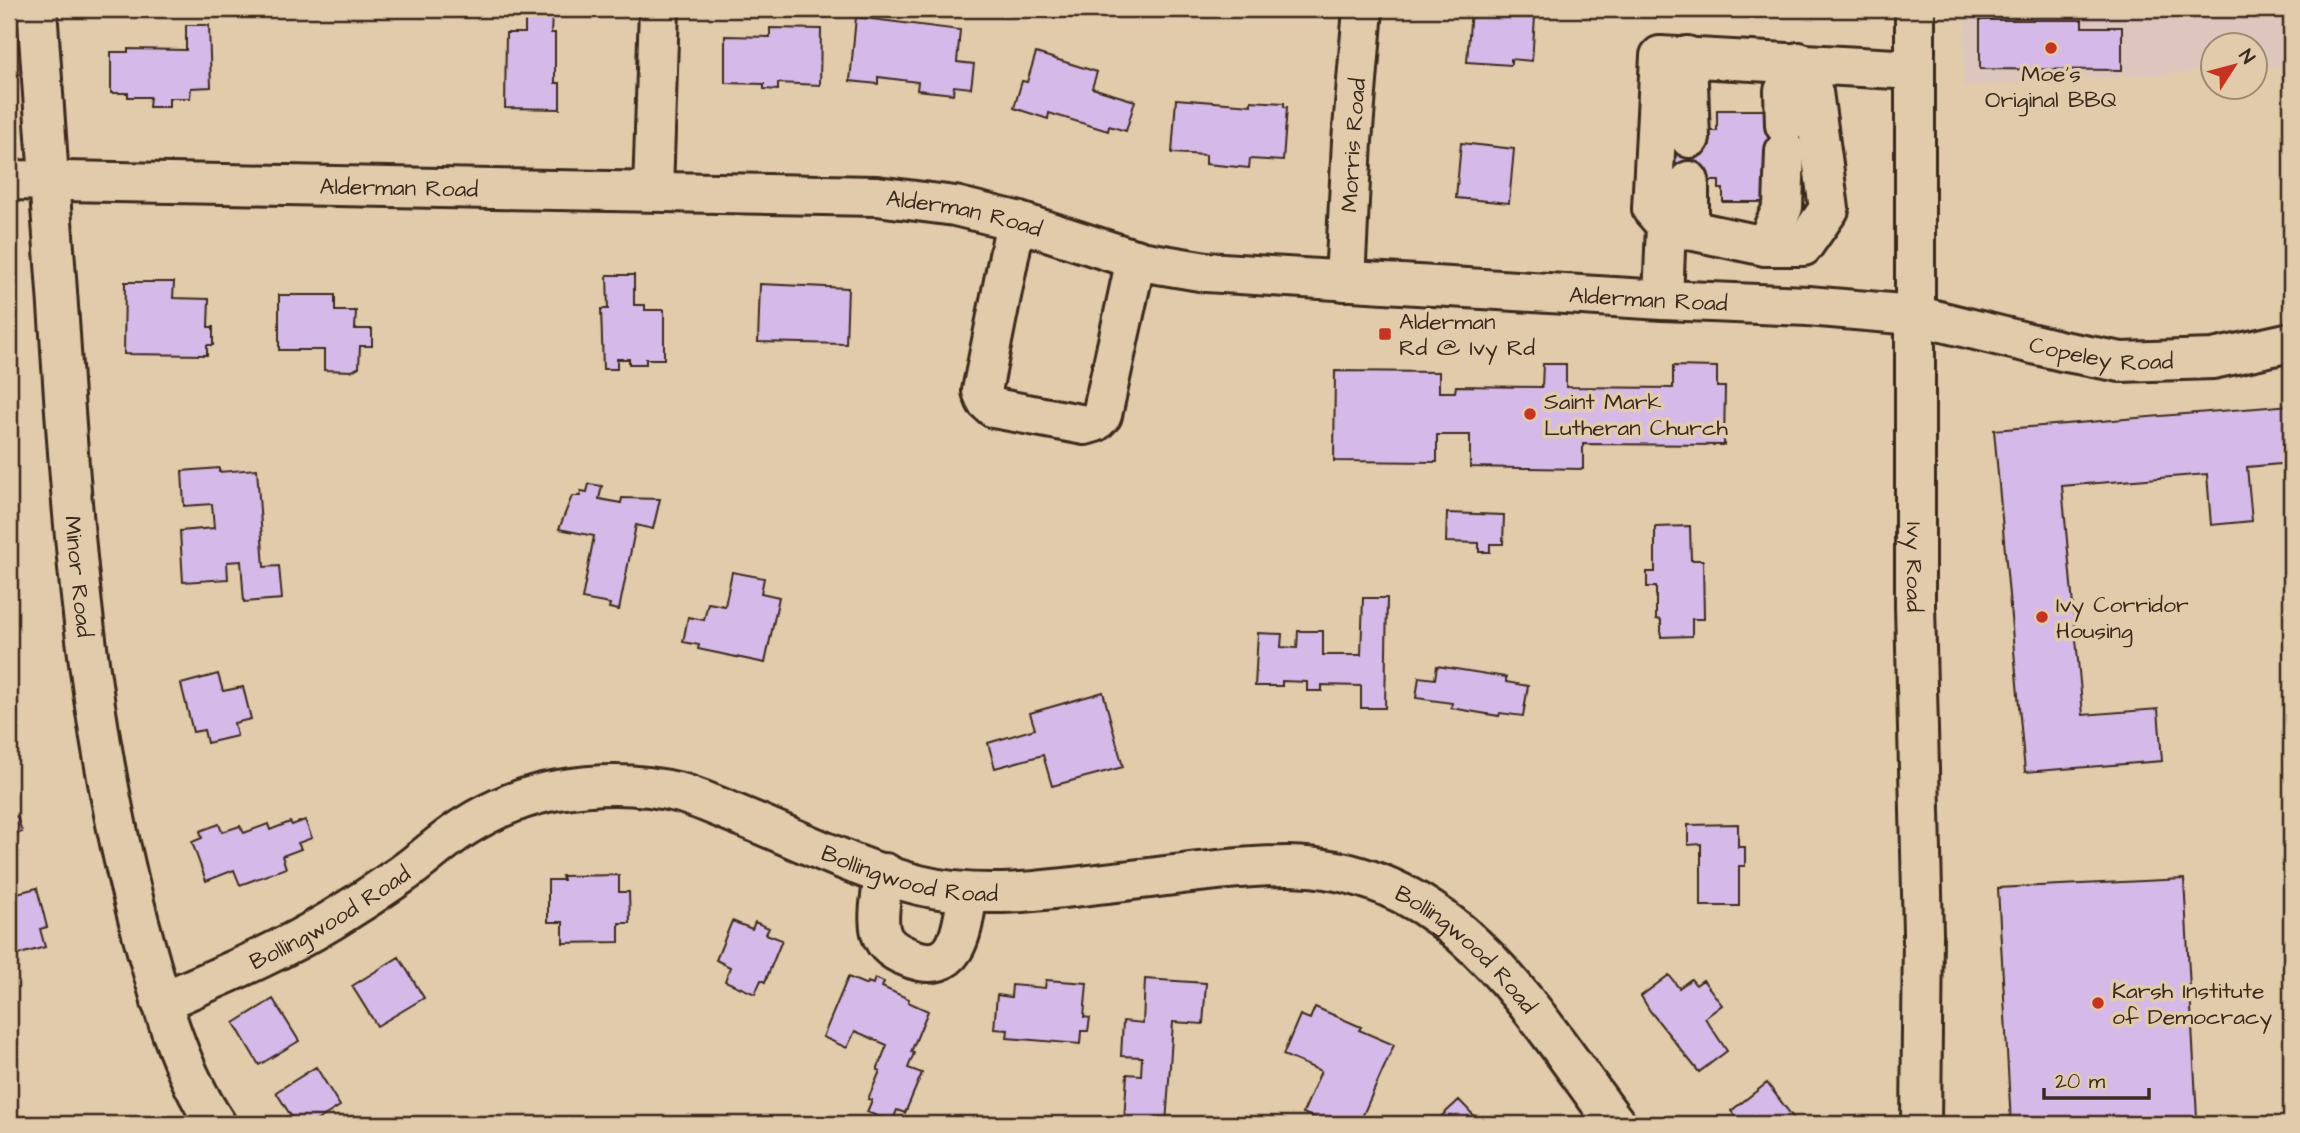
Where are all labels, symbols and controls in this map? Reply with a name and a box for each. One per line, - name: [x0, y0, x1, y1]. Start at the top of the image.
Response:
- north arrow: [2198, 32, 2268, 102]
- marker: Moe's Original BBQ: [2043, 40, 2059, 56]
- text: N: [2232, 44, 2261, 70]
- place label: Moe's Original BBQ: [1985, 58, 2117, 117]
- street label: Morris Road: [1333, 77, 1374, 213]
- street label: Alderman Road: [319, 171, 479, 206]
- street label: Alderman Road: [884, 182, 1046, 245]
- street label: Alderman Road: [1568, 279, 1728, 320]
- place label: Alderman Rd @ Ivy Rd: [1399, 306, 1535, 365]
- marker: Alderman Rd @ Ivy Rd: [1377, 326, 1393, 342]
- street label: Copeley Road: [2026, 329, 2174, 379]
- place label: Saint Mark Lutheran Church: [1544, 386, 1728, 444]
- marker: Saint Mark Lutheran Church: [1522, 406, 1538, 422]
- street label: Minor Road: [56, 515, 101, 639]
- street label: Ivy Road: [1897, 522, 1930, 613]
- place label: Ivy Corridor Housing: [2056, 589, 2189, 648]
- marker: Ivy Corridor Housing: [2034, 609, 2050, 625]
- street label: Bollingwood Road: [816, 837, 998, 910]
- street label: Bollingwood Road: [245, 858, 417, 978]
- street label: Bollingwood Road: [1389, 878, 1544, 1021]
- place label: Karsh Institute of Democracy: [2112, 975, 2273, 1034]
- marker: Karsh Institute of Democracy: [2090, 995, 2106, 1011]
- scale bar: [2044, 1056, 2150, 1100]
- text: 20 m: [2055, 1067, 2106, 1096]

